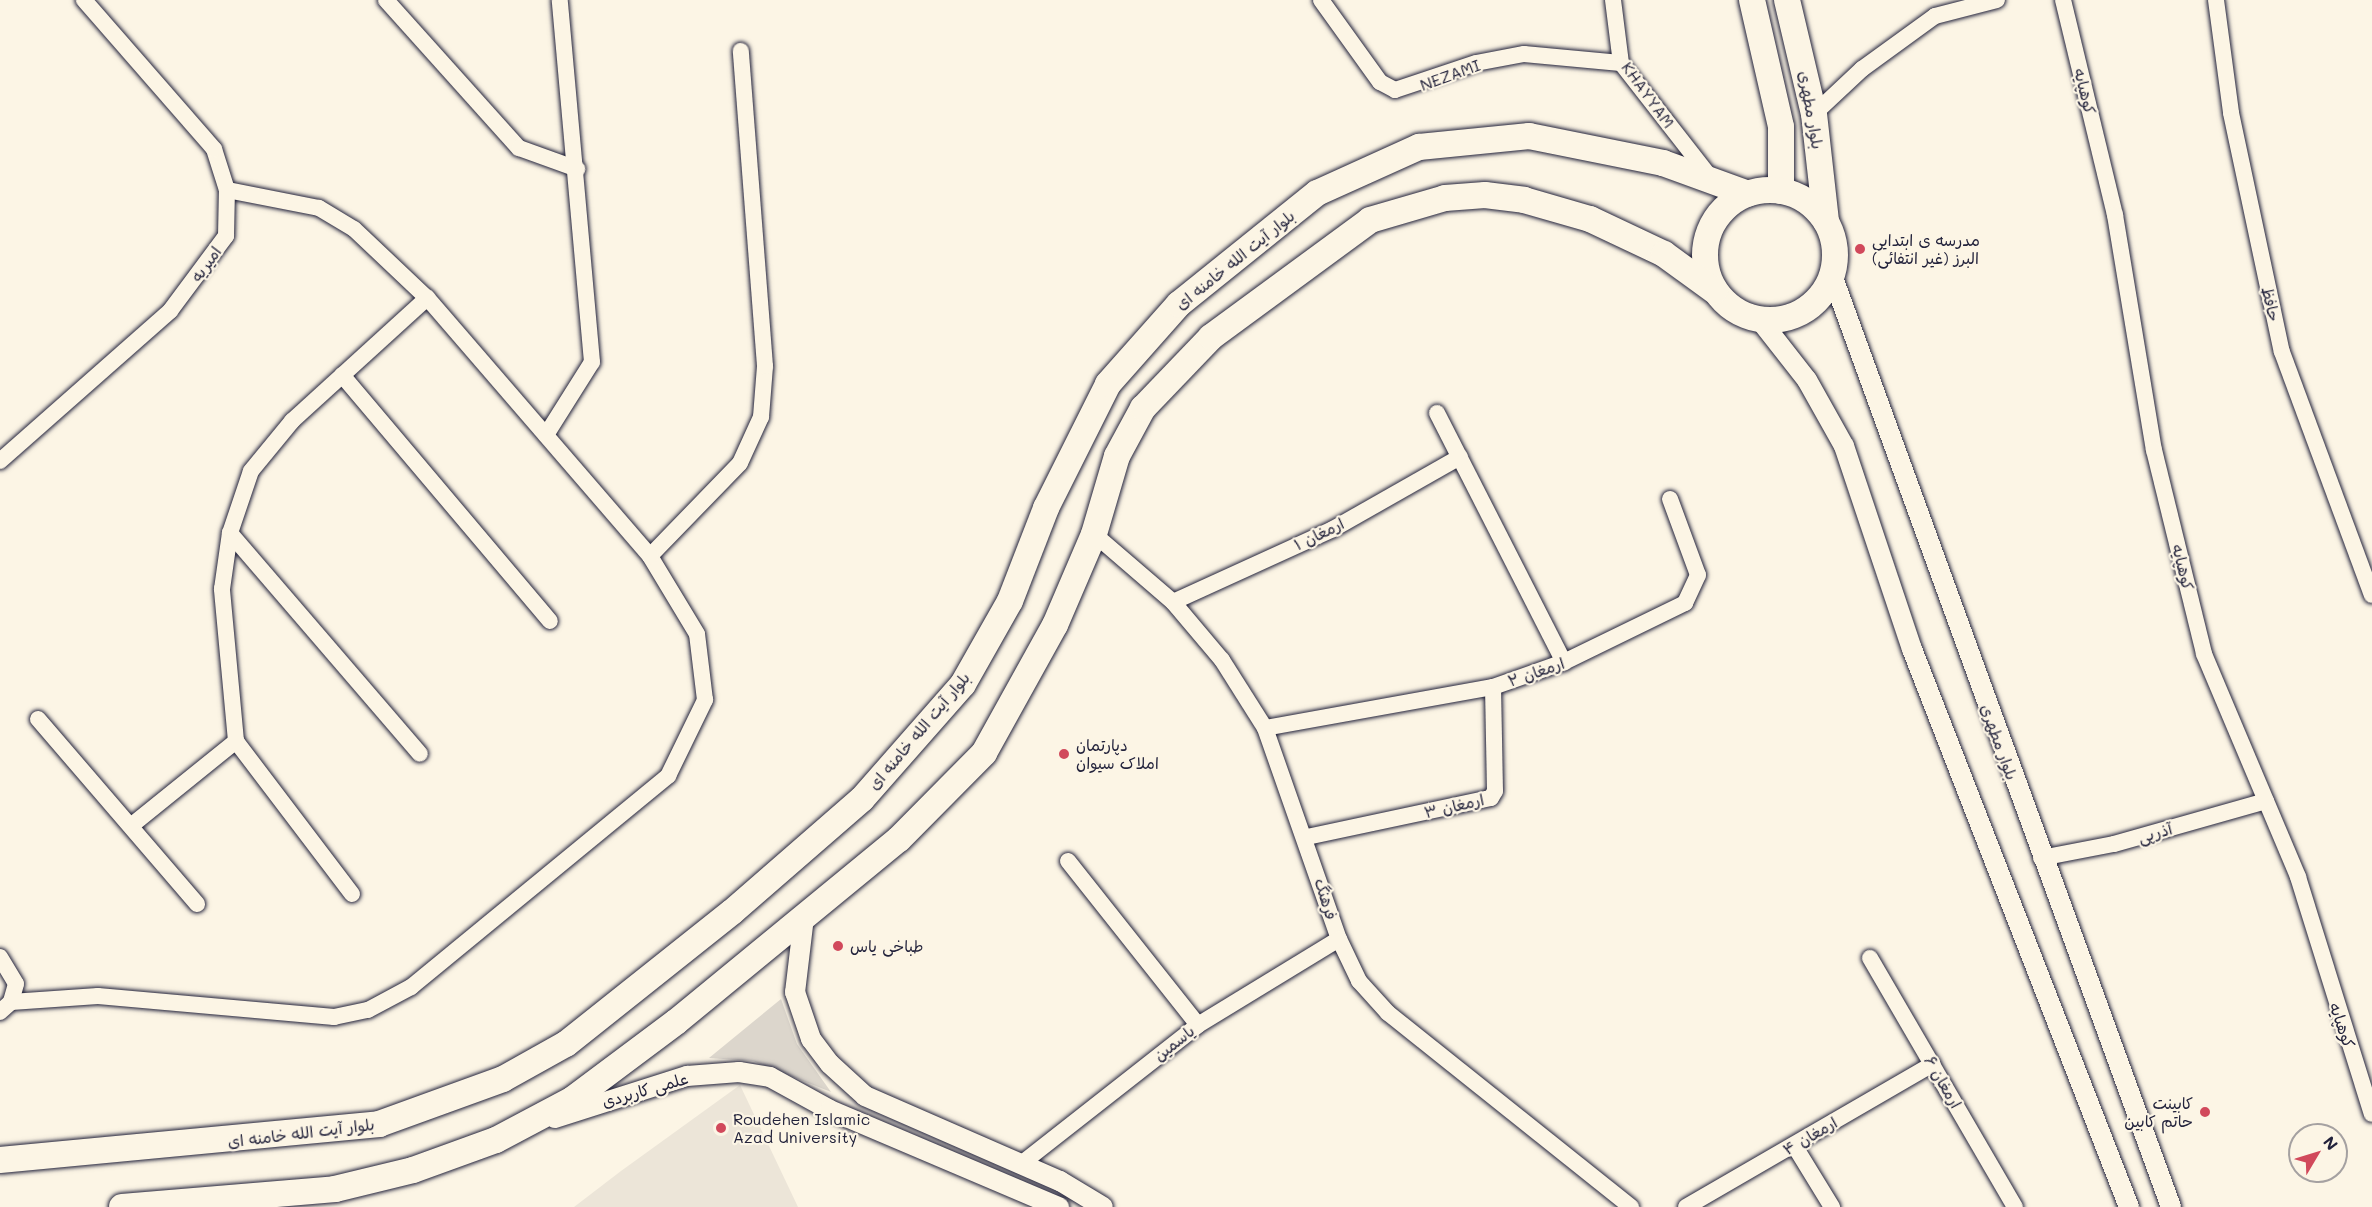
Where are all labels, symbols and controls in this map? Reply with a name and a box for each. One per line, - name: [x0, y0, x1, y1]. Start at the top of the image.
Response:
- street label: NEZAMI: [1417, 55, 1483, 95]
- street label: KHAYYAM: [1618, 58, 1678, 132]
- street label: کوهپایه: [2070, 66, 2100, 116]
- street label: بلوار مطهری: [1795, 69, 1827, 151]
- street label: بلوار آیت الله خامنه ای: [1172, 206, 1298, 314]
- place label: مدرسه ی ابتدایی (غیر انتفائی) البرز: [1872, 230, 1980, 268]
- marker: مدرسه ی ابتدایی (غیر انتفائی) البرز: [1853, 242, 1867, 256]
- street label: امیریه: [187, 243, 225, 285]
- street label: حافظ: [2258, 285, 2284, 323]
- street label: ارمغان ۱: [1291, 514, 1347, 554]
- street label: کوهپایه: [2168, 542, 2198, 592]
- street label: ارمغان ۲: [1505, 653, 1567, 691]
- street label: بلوار آیت الله خامنه ای: [864, 668, 974, 794]
- street label: بلوار مطهری: [1976, 702, 2022, 782]
- place label: دپارتمان املاک سیوان: [1076, 735, 1159, 773]
- marker: دپارتمان املاک سیوان: [1057, 747, 1071, 761]
- street label: ارمغان ۳: [1422, 790, 1486, 822]
- street label: آذرپی: [2136, 819, 2174, 847]
- street label: فرهنگ: [1311, 876, 1341, 922]
- place label: طباخی یاس: [850, 936, 924, 956]
- marker: طباخی یاس: [831, 939, 845, 953]
- street label: کوهپایه: [2325, 1000, 2359, 1050]
- street label: یاسمین: [1150, 1021, 1198, 1065]
- street label: ارمغان ۶: [1920, 1052, 1966, 1112]
- street label: علمی کاربردی: [600, 1069, 690, 1111]
- place label: کابینت حاتم کابین: [2124, 1093, 2193, 1131]
- marker: کابینت حاتم کابین: [2198, 1105, 2212, 1119]
- place label: Roudehen Islamic Azad University: [733, 1109, 870, 1147]
- street label: ارمغان ۴: [1779, 1113, 1841, 1159]
- street label: بلوار آیت الله خامنه ای: [227, 1114, 375, 1152]
- marker: Roudehen Islamic Azad University: [714, 1121, 728, 1135]
- north arrow: [2288, 1123, 2348, 1183]
- text: N: [2319, 1132, 2343, 1154]

